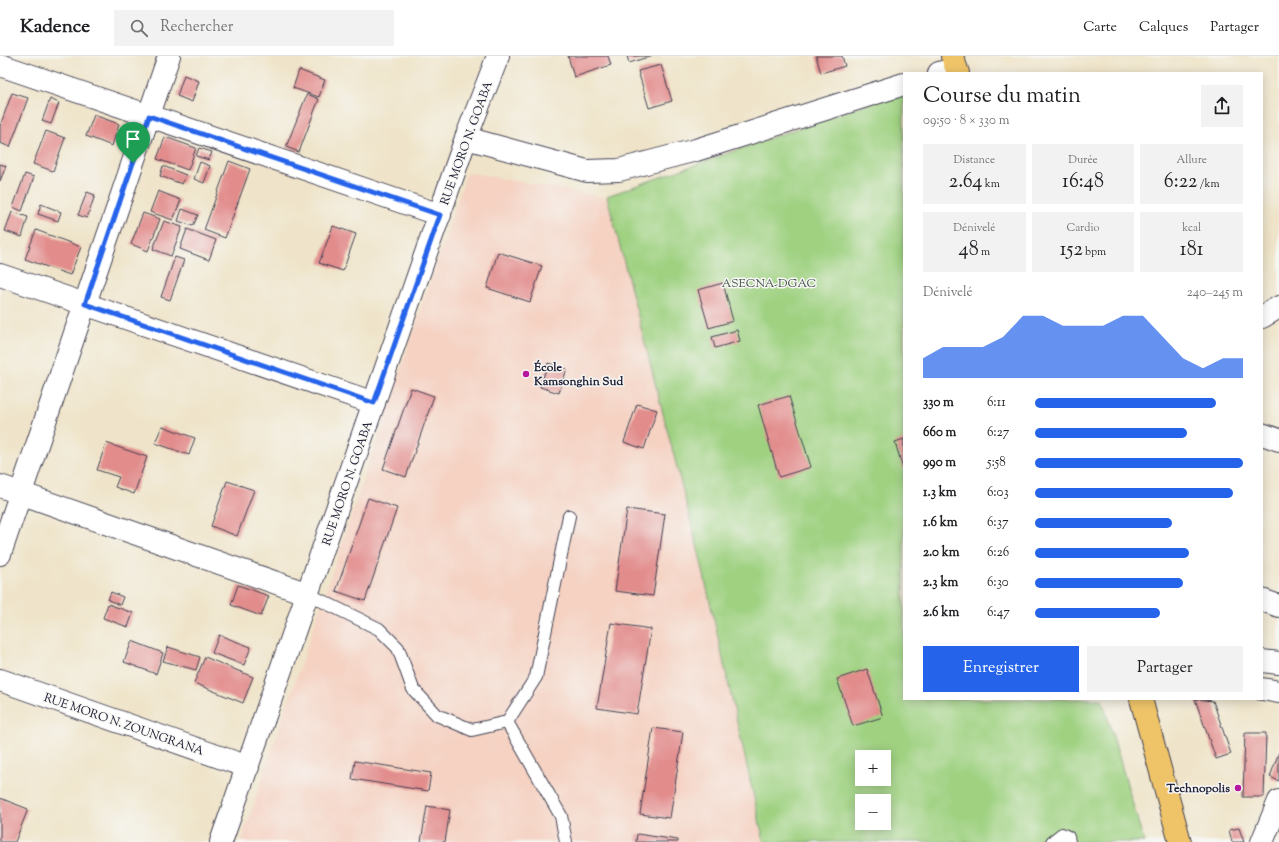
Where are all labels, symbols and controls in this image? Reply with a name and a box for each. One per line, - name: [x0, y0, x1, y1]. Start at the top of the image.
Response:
- search box: [114, 10, 394, 46]
- text: Kadence: [20, 14, 90, 41]
- icon: search: [128, 17, 150, 39]
- text: Rechercher: [160, 17, 233, 38]
- text: Carte: [1083, 18, 1117, 38]
- text: Calques: [1139, 18, 1188, 38]
- text: Partager: [1210, 18, 1259, 38]
- street label: RUE MORO N. GOABA: [436, 79, 498, 208]
- text: Course du matin: [923, 81, 1081, 113]
- button: share: [1201, 85, 1243, 127]
- text: 09:50 · 8 × 330 m: [923, 112, 1009, 130]
- pin: [116, 122, 150, 163]
- icon: arrive: [122, 128, 144, 150]
- text: Distance: [954, 152, 995, 168]
- text: Durée: [1068, 152, 1098, 168]
- text: Allure: [1176, 152, 1207, 168]
- text: 2.64: [949, 168, 982, 197]
- text: 16:48: [1062, 168, 1104, 197]
- text: 6:22: [1164, 168, 1197, 197]
- text: km: [982, 176, 1000, 192]
- text: /km: [1197, 176, 1220, 192]
- text: Dénivelé: [953, 220, 995, 236]
- text: Cardio: [1066, 220, 1100, 236]
- text: kcal: [1182, 220, 1201, 236]
- text: 48: [959, 236, 979, 265]
- text: 152: [1060, 236, 1083, 265]
- text: 181: [1180, 236, 1203, 265]
- text: m: [979, 244, 990, 260]
- text: bpm: [1083, 244, 1106, 260]
- park label: ASECNA-DGAC: [722, 275, 816, 293]
- text: Dénivelé: [923, 284, 973, 302]
- text: 240–245 m: [1187, 284, 1243, 302]
- place label: École Kamsonghin Sud: [533, 359, 623, 391]
- marker: École Kamsonghin Sud: [521, 369, 531, 379]
- text: 330 m: [923, 394, 954, 412]
- text: 6:11: [987, 394, 1006, 412]
- street label: RUE MORO N. GOABA: [318, 418, 378, 548]
- text: 660 m: [923, 424, 956, 442]
- text: 6:27: [987, 424, 1009, 442]
- text: 990 m: [923, 454, 956, 472]
- text: 5:58: [987, 454, 1006, 472]
- text: 1.3 km: [923, 484, 957, 502]
- text: 6:03: [987, 484, 1009, 502]
- text: 1.6 km: [923, 514, 958, 532]
- text: 6:37: [987, 514, 1008, 532]
- text: 2.0 km: [923, 544, 960, 562]
- text: 6:26: [987, 544, 1009, 562]
- text: 2.3 km: [923, 574, 958, 592]
- text: 6:30: [987, 574, 1009, 592]
- text: 2.6 km: [923, 604, 959, 622]
- text: 6:47: [987, 604, 1010, 622]
- button: Enregistrer: [923, 646, 1079, 692]
- button: Partager: [1087, 646, 1243, 692]
- street label: RUE MORO N. ZOUNGRANA: [41, 689, 206, 761]
- map controls: [855, 750, 891, 830]
- button: +: [855, 750, 891, 786]
- place label: Technopolis: [1166, 780, 1230, 798]
- marker: Technopolis: [1233, 783, 1243, 793]
- button: −: [855, 794, 891, 830]

